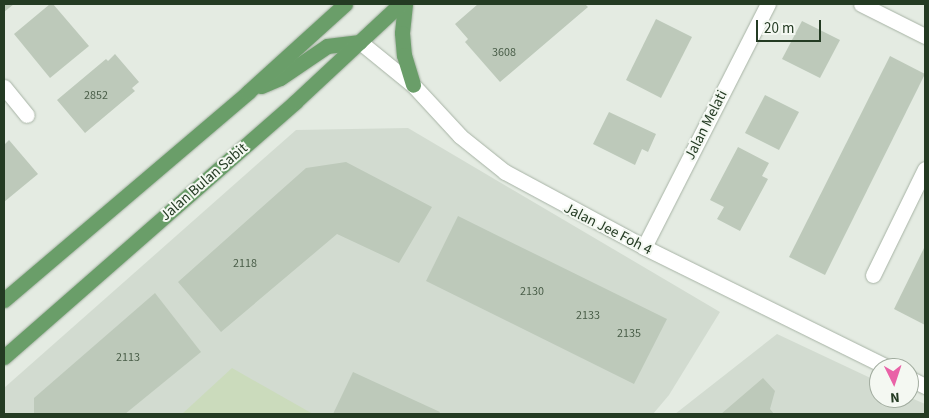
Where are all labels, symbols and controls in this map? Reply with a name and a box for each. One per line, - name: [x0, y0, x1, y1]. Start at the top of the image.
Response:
- scale bar: [759, 10, 824, 42]
- text: 20 m: [764, 18, 794, 39]
- house number: 3608: [492, 46, 516, 60]
- street label: Jalan Melati: [681, 87, 731, 163]
- house number: 2852: [84, 89, 108, 103]
- street label: Jalan Bulan Sabit: [157, 139, 251, 225]
- street label: Jalan Jee Foh 4: [561, 199, 655, 259]
- house number: 2118: [233, 257, 257, 271]
- house number: 2130: [520, 285, 544, 299]
- house number: 2133: [576, 309, 600, 323]
- house number: 2135: [617, 327, 641, 341]
- house number: 2113: [116, 351, 140, 365]
- north arrow: [869, 358, 919, 408]
- text: N: [890, 387, 900, 407]

